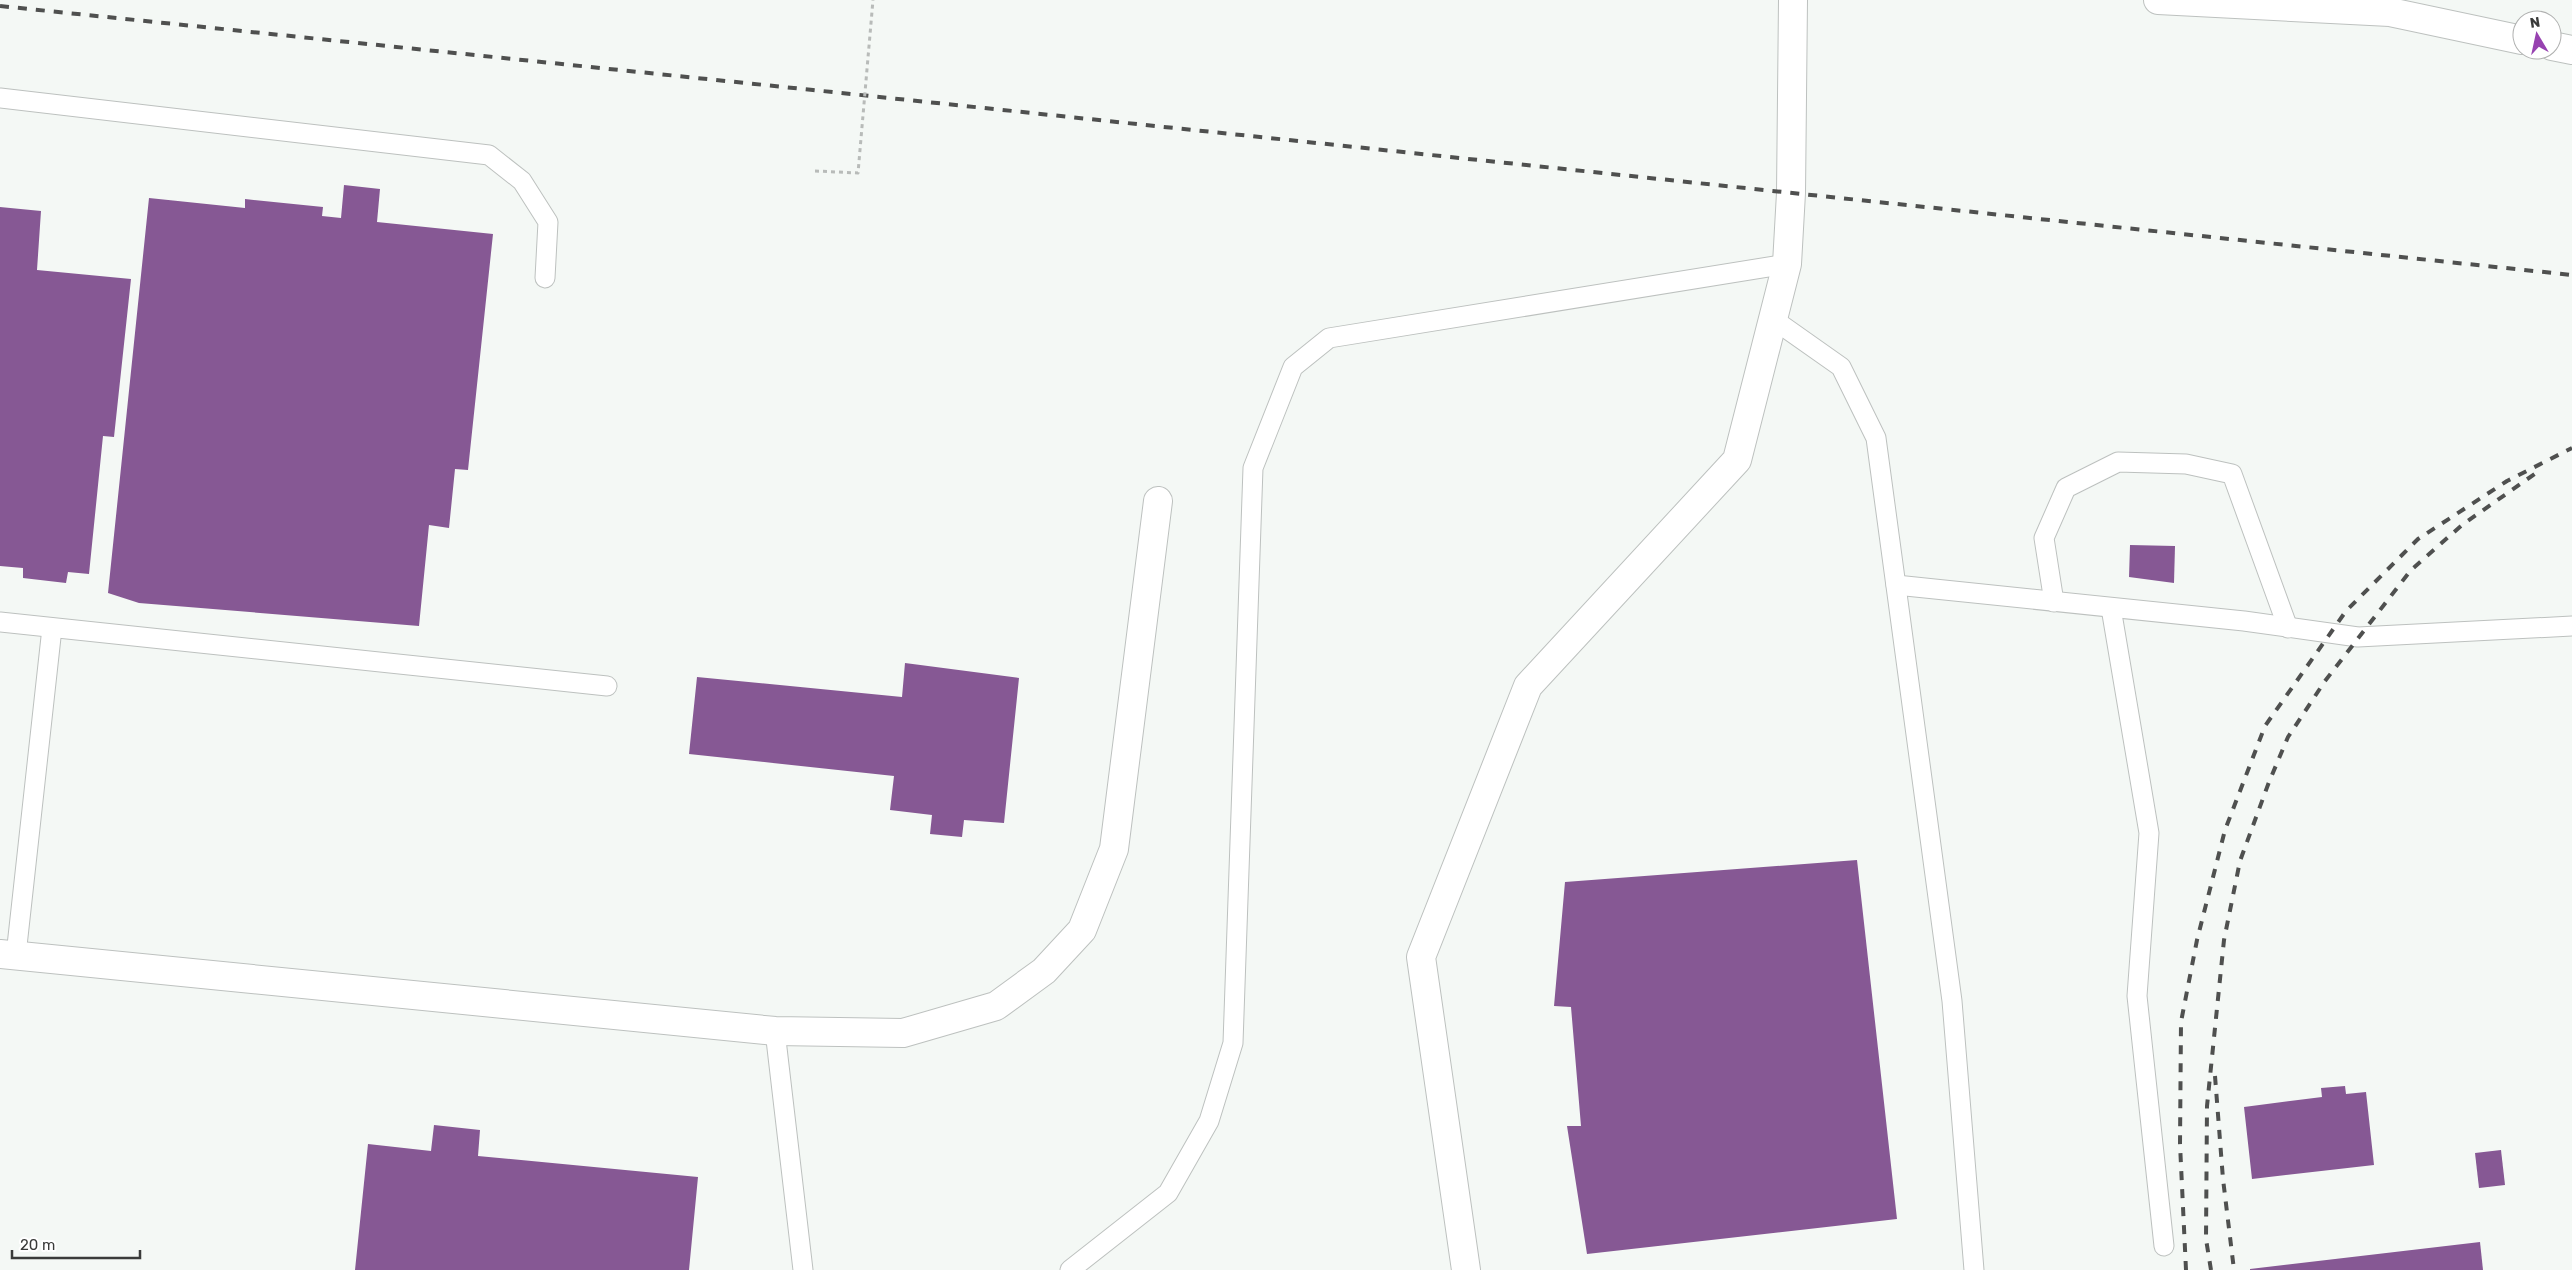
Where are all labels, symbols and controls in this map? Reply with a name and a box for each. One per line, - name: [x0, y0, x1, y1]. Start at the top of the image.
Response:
- north arrow: [2512, 10, 2562, 60]
- text: N: [2529, 13, 2541, 32]
- scale bar: [12, 1228, 140, 1260]
- text: 20 m: [20, 1236, 55, 1254]

